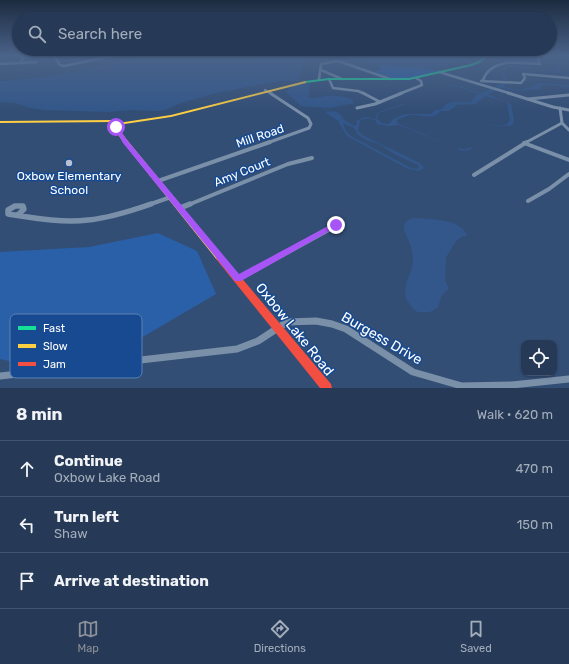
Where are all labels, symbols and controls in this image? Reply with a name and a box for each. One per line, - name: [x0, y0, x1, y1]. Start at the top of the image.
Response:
- search box: [12, 12, 557, 56]
- icon: search: [26, 23, 48, 45]
- text: Search here: [58, 25, 142, 43]
- route start: [107, 118, 125, 136]
- street label: Mill Road: [234, 121, 286, 151]
- street label: Amy Court: [212, 154, 272, 190]
- marker: Oxbow Elementary School: [64, 158, 74, 168]
- place label: Oxbow Elementary School: [17, 169, 122, 197]
- route end: [327, 216, 345, 234]
- street label: Oxbow Lake Road: [252, 279, 337, 379]
- street label: Burgess Drive: [338, 308, 425, 369]
- legend: [10, 314, 142, 378]
- text: Fast: [43, 322, 66, 335]
- text: Slow: [43, 340, 68, 353]
- map controls: [521, 340, 557, 376]
- button: locate: [521, 340, 557, 376]
- text: Jam: [43, 358, 66, 371]
- text: 8 min: [16, 404, 63, 424]
- text: Walk · 620 m: [477, 407, 553, 422]
- text: Continue: [54, 452, 123, 470]
- icon: ahead: [16, 458, 38, 480]
- text: 470 m: [515, 461, 553, 476]
- text: Oxbow Lake Road: [54, 470, 160, 485]
- text: Turn left: [54, 508, 119, 526]
- icon: left: [16, 514, 38, 536]
- text: 150 m: [517, 517, 553, 532]
- text: Shaw: [54, 526, 88, 541]
- icon: arrive: [16, 570, 38, 592]
- text: Arrive at destination: [54, 572, 209, 590]
- tab: Map: [77, 618, 99, 655]
- tab: Directions: [254, 618, 306, 655]
- tab: Saved: [460, 618, 492, 655]

